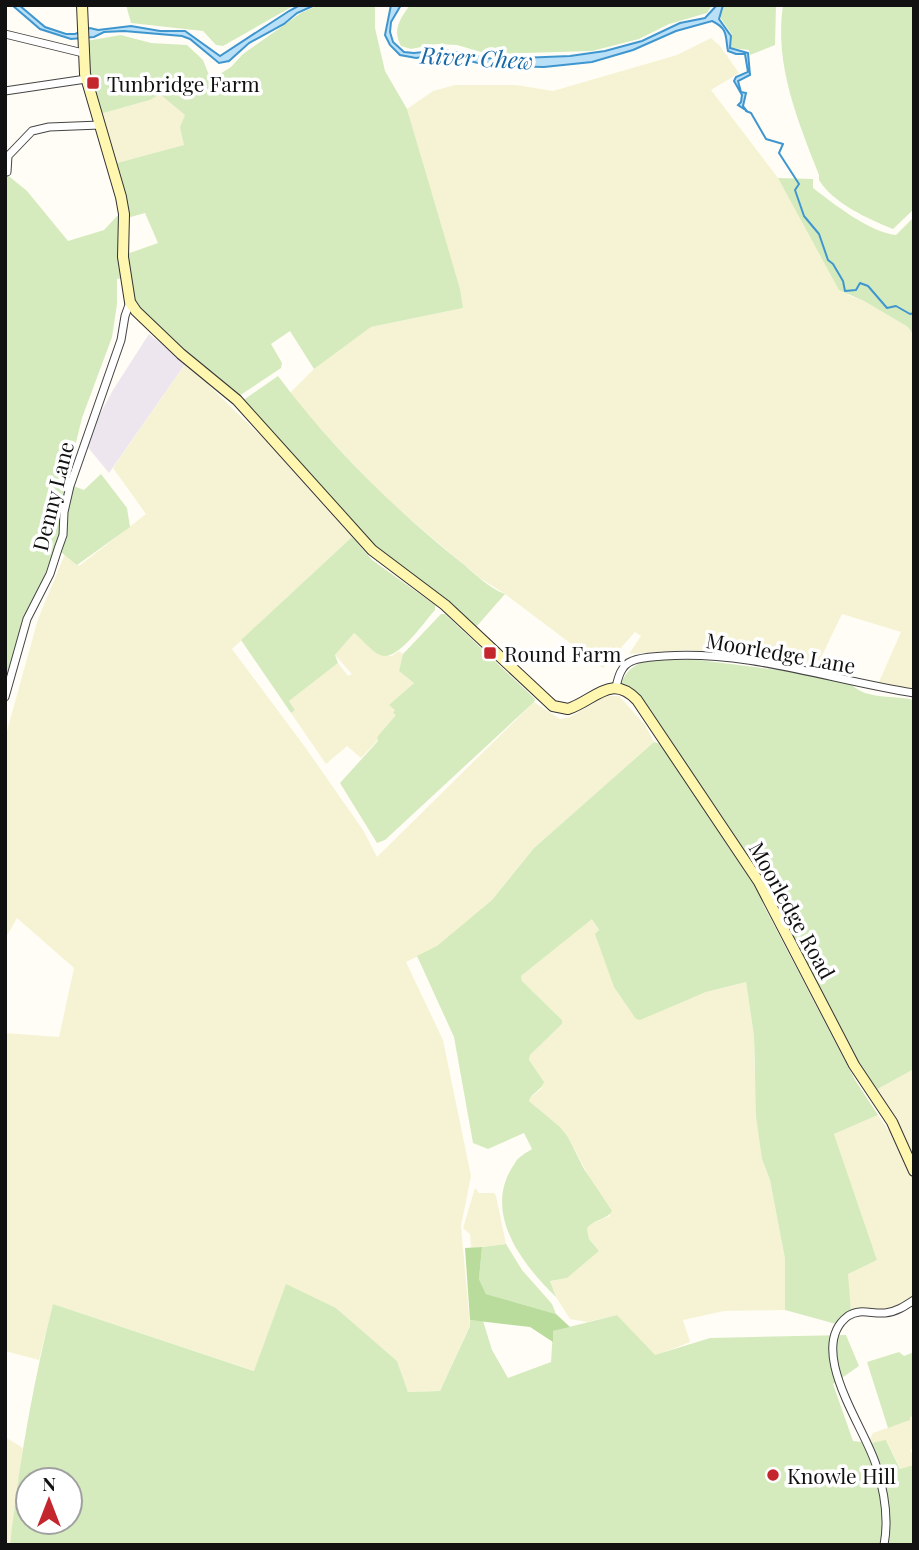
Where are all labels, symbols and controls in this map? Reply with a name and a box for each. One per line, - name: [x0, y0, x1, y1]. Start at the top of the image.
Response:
- water label: River Chew: [419, 39, 534, 75]
- place label: Tunbridge Farm: [107, 69, 260, 97]
- marker: Tunbridge Farm: [85, 75, 101, 91]
- street label: Denny Lane: [25, 438, 79, 554]
- street label: Moorledge Lane: [704, 625, 858, 679]
- place label: Round Farm: [504, 639, 622, 667]
- marker: Round Farm: [482, 645, 498, 661]
- street label: Moorledge Road: [744, 836, 842, 984]
- place label: Knowle Hill: [787, 1461, 896, 1489]
- north arrow: [14, 1466, 84, 1536]
- marker: Knowle Hill: [765, 1467, 781, 1483]
- text: N: [42, 1470, 56, 1496]

